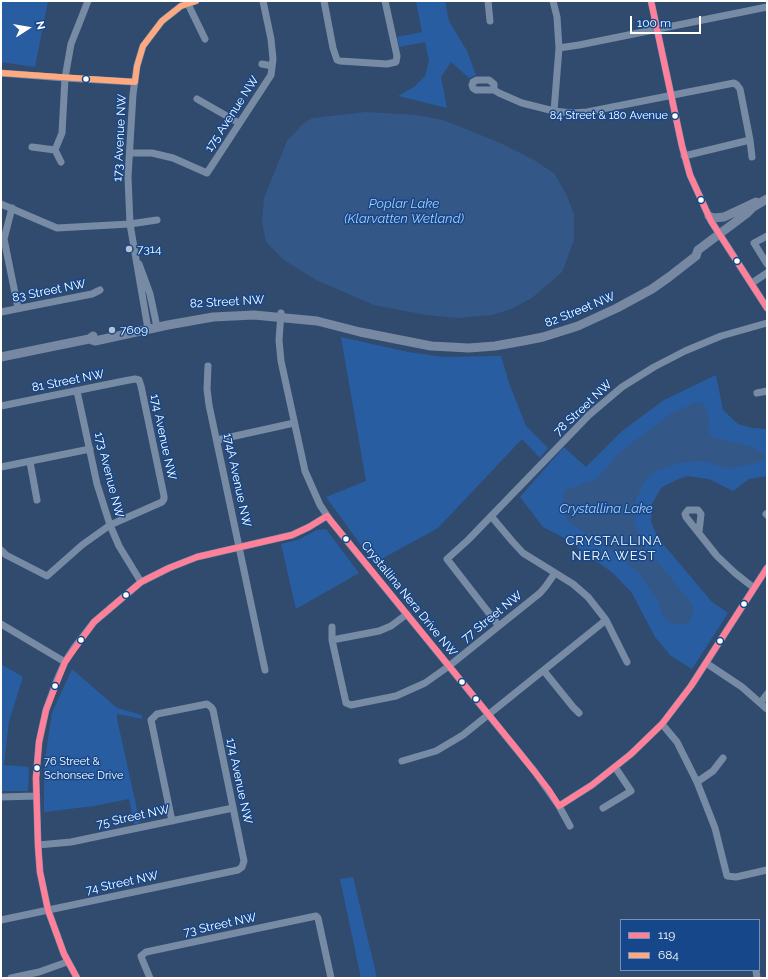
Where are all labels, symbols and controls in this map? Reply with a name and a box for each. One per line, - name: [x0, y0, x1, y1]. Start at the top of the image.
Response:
- north arrow: [8, 8, 48, 48]
- scale bar: [632, 8, 703, 34]
- text: 100 m: [637, 16, 671, 30]
- text: N: [33, 20, 47, 31]
- street label: 175 Avenue NW: [202, 73, 262, 155]
- unlabelled marker: [81, 74, 91, 84]
- street label: 173 Avenue NW: [111, 94, 129, 182]
- place label: 84 Street & 180 Avenue: [550, 109, 668, 123]
- marker: 84 Street & 180 Avenue: [670, 111, 680, 121]
- unlabelled marker: [696, 195, 706, 205]
- water label: Poplar Lake (Klarvatten Wetland): [344, 196, 464, 227]
- place label: 7314: [137, 242, 162, 256]
- marker: 7314: [124, 244, 134, 254]
- unlabelled marker: [732, 256, 742, 266]
- street label: 83 Street NW: [11, 277, 87, 305]
- street label: 82 Street NW: [543, 289, 617, 331]
- street label: 82 Street NW: [189, 293, 265, 311]
- place label: 7609: [120, 323, 148, 337]
- marker: 7609: [107, 325, 117, 335]
- street label: 81 Street NW: [31, 367, 105, 395]
- street label: 78 Street NW: [551, 377, 615, 439]
- street label: 174 Avenue NW: [147, 393, 179, 481]
- street label: 173 Avenue NW: [91, 431, 127, 519]
- street label: 174A Avenue NW: [220, 432, 254, 528]
- water label: Crystallina Lake: [559, 501, 653, 517]
- district label: CRYSTALLINA NERA WEST: [565, 533, 663, 564]
- unlabelled marker: [341, 534, 351, 544]
- street label: Crystallina Nera Drive NW: [358, 538, 460, 660]
- street label: 77 Street NW: [459, 588, 525, 646]
- unlabelled marker: [121, 590, 131, 600]
- unlabelled marker: [739, 599, 749, 609]
- unlabelled marker: [76, 635, 86, 645]
- unlabelled marker: [715, 636, 725, 646]
- unlabelled marker: [457, 677, 467, 687]
- unlabelled marker: [50, 681, 60, 691]
- unlabelled marker: [471, 694, 481, 704]
- street label: 174 Avenue NW: [223, 737, 255, 825]
- place label: 76 Street & Schonsee Drive: [44, 755, 123, 781]
- marker: 76 Street & Schonsee Drive: [32, 763, 42, 773]
- street label: 75 Street NW: [95, 802, 171, 832]
- street label: 74 Street NW: [85, 868, 159, 898]
- street label: 73 Street NW: [182, 910, 258, 940]
- legend: [620, 919, 760, 971]
- text: 119: [658, 928, 675, 942]
- text: 684: [658, 948, 679, 962]

